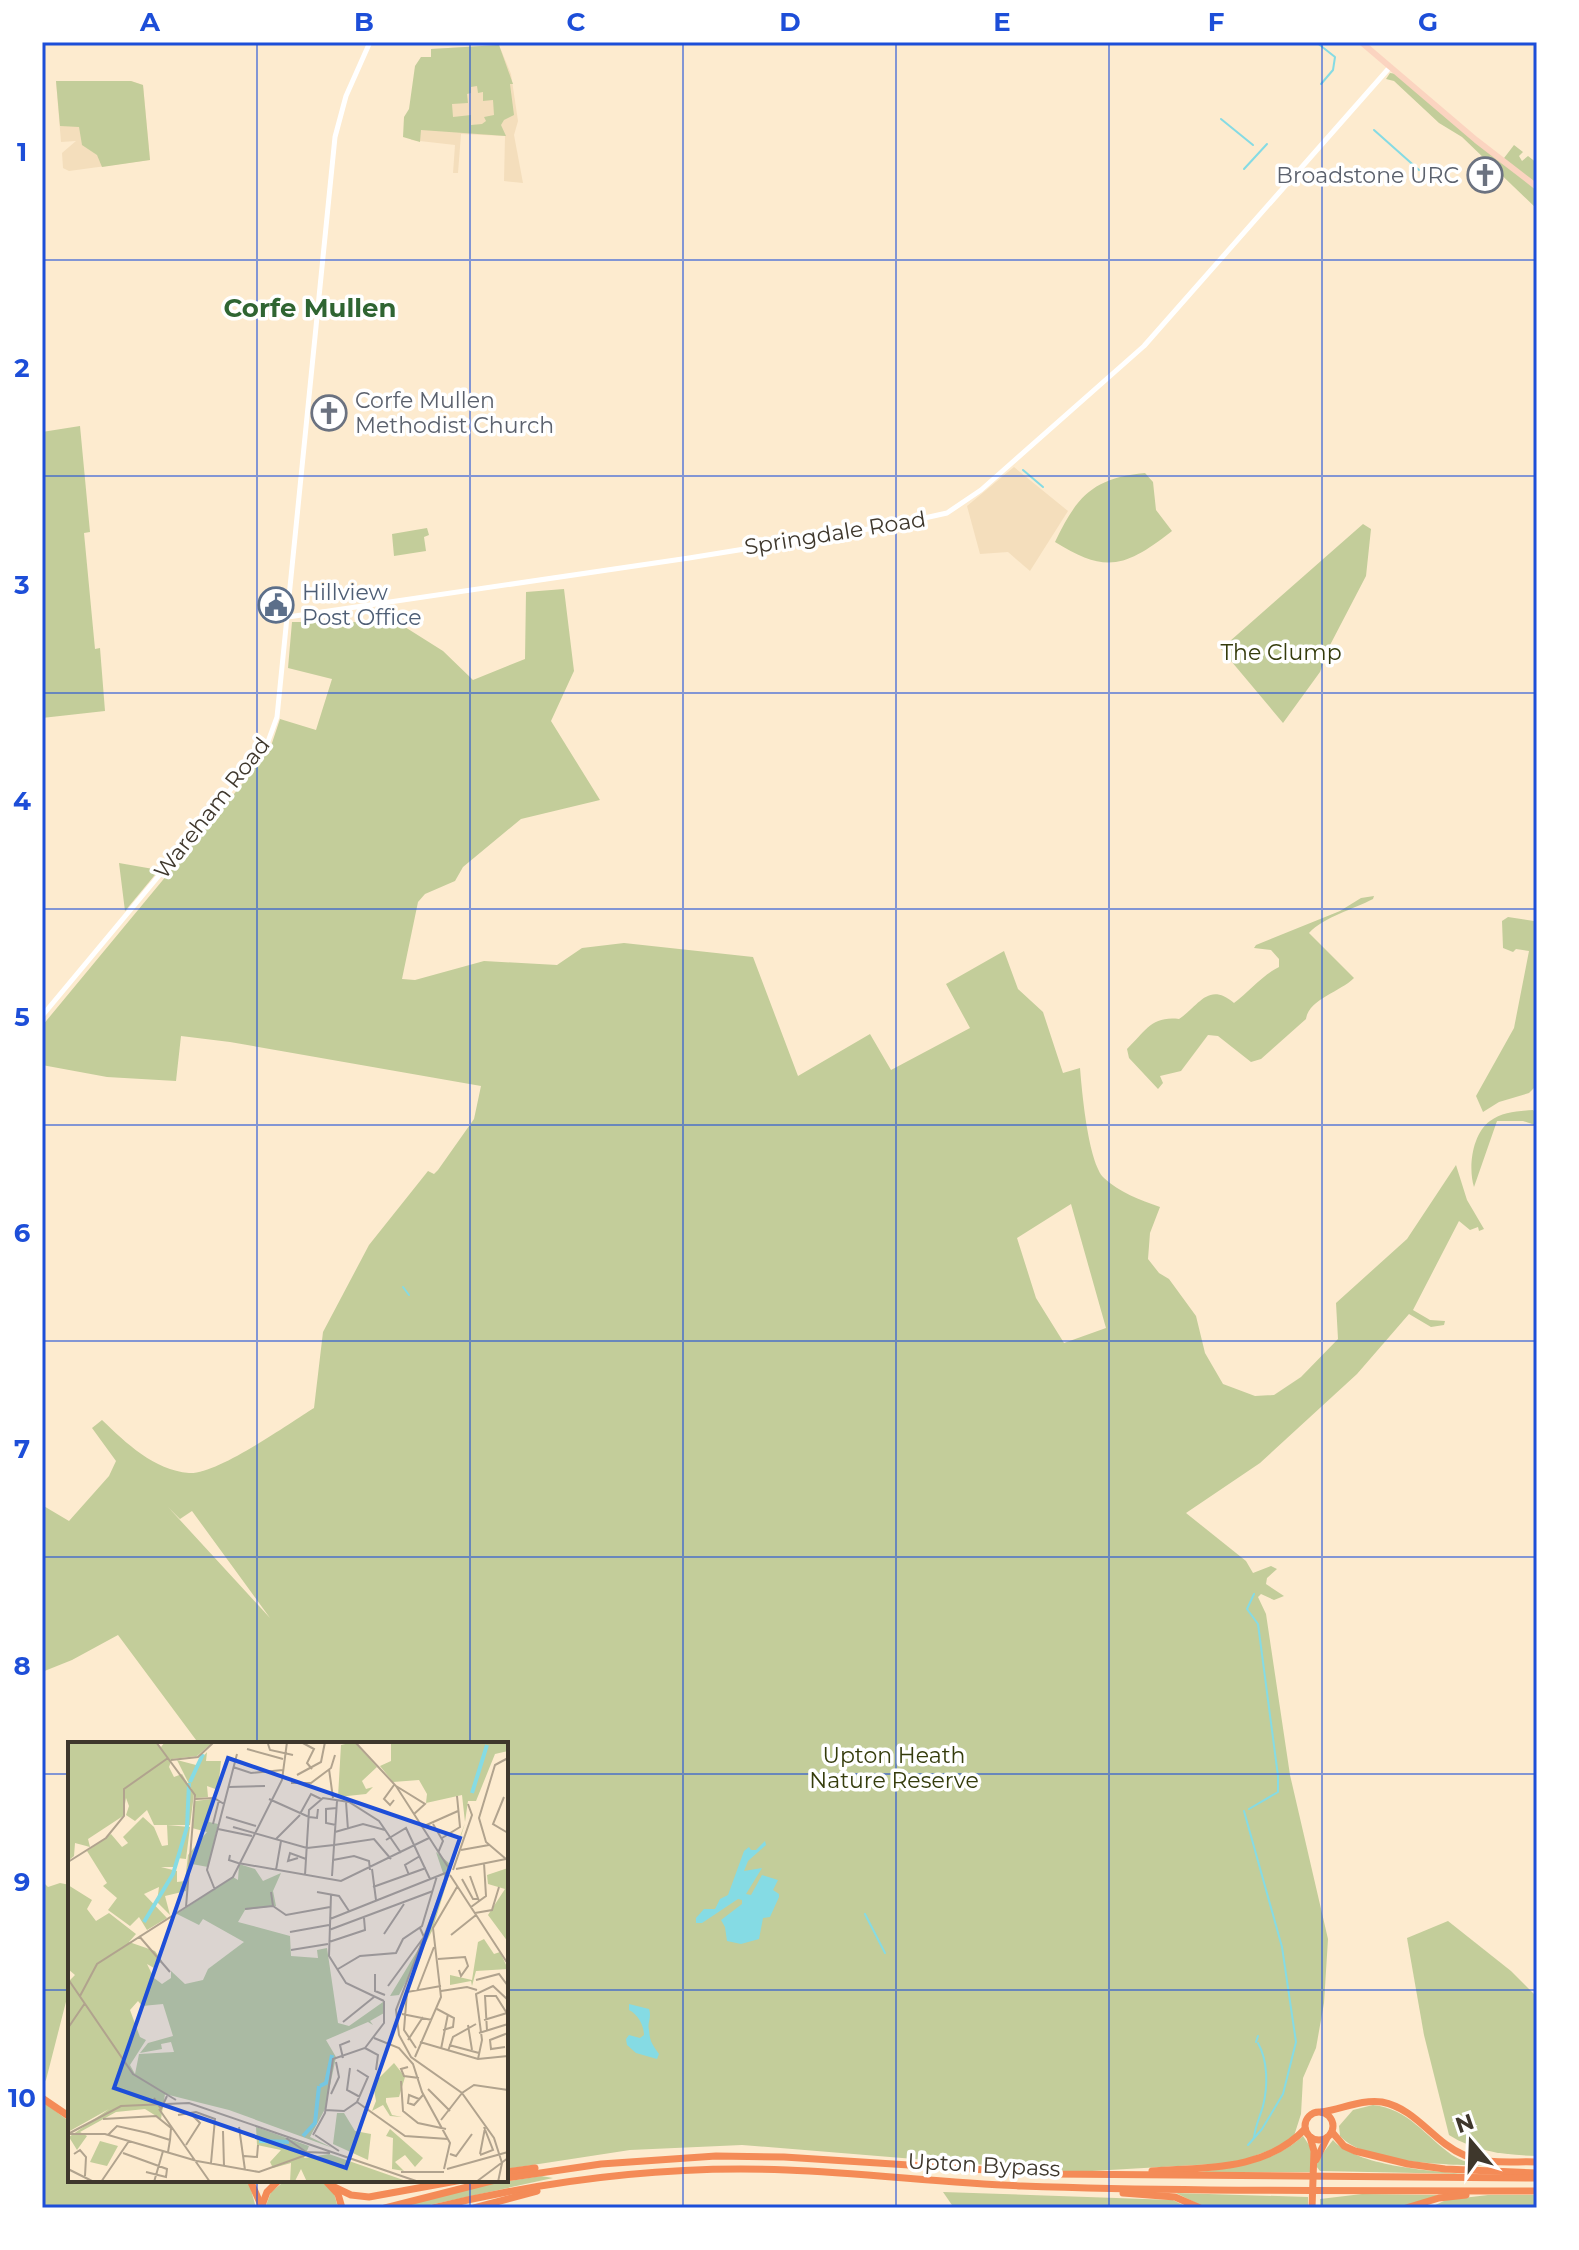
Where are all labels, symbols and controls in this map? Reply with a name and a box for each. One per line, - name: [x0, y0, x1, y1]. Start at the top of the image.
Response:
- text: A: [139, 6, 161, 38]
- text: B: [354, 6, 374, 38]
- text: C: [567, 6, 586, 38]
- text: D: [779, 6, 801, 38]
- text: E: [993, 6, 1011, 38]
- text: F: [1208, 6, 1224, 38]
- text: G: [1418, 6, 1438, 38]
- text: 1: [17, 136, 27, 168]
- church icon: Broadstone URC: [1466, 156, 1504, 194]
- place label: Broadstone URC: [1276, 162, 1459, 189]
- district label: Corfe Mullen: [224, 292, 396, 324]
- text: 2: [14, 352, 30, 384]
- place label: Corfe Mullen Methodist Church: [355, 387, 554, 439]
- church icon: Corfe Mullen Methodist Church: [310, 394, 348, 432]
- street label: Springdale Road: [742, 505, 928, 561]
- text: 3: [13, 569, 30, 601]
- place label: Hillview Post Office: [302, 579, 422, 631]
- public building icon: Hillview Post Office: [257, 586, 295, 624]
- park label: The Clump: [1220, 639, 1342, 666]
- street label: Wareham Road: [148, 732, 276, 884]
- text: 4: [13, 785, 31, 817]
- text: 5: [14, 1001, 30, 1033]
- text: 6: [14, 1217, 31, 1249]
- text: 7: [14, 1433, 30, 1465]
- text: 8: [13, 1650, 31, 1682]
- inset map: [68, 1742, 508, 2182]
- park label: Upton Heath Nature Reserve: [809, 1742, 979, 1794]
- text: 9: [14, 1866, 30, 1898]
- text: 10: [8, 2082, 36, 2114]
- north arrow: [1431, 2102, 1511, 2182]
- text: N: [1452, 2108, 1477, 2139]
- street label: Upton Bypass: [907, 2148, 1061, 2183]

